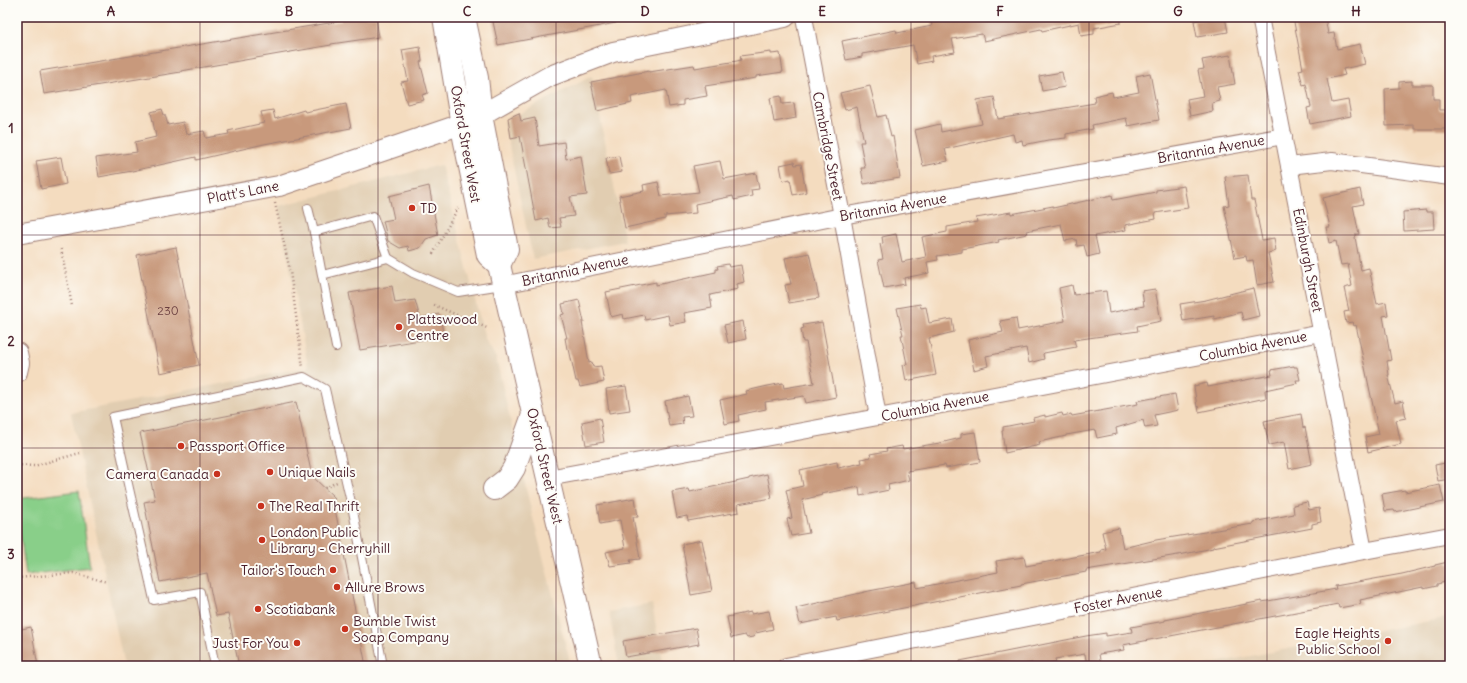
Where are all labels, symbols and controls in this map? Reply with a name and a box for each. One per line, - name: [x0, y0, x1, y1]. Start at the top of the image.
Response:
- text: A: [107, 3, 116, 20]
- text: B: [285, 3, 294, 20]
- text: C: [463, 3, 472, 20]
- text: D: [640, 3, 650, 20]
- text: E: [818, 3, 826, 20]
- text: F: [996, 3, 1004, 20]
- text: G: [1173, 3, 1183, 20]
- text: H: [1351, 3, 1361, 20]
- street label: Oxford Street West: [447, 84, 485, 204]
- street label: Cambridge Street: [809, 90, 847, 202]
- text: 1: [8, 120, 14, 137]
- street label: Britannia Avenue: [1156, 131, 1266, 167]
- street label: Platt's Lane: [206, 176, 280, 208]
- street label: Britannia Avenue: [838, 189, 948, 225]
- place label: TD: [420, 199, 437, 217]
- marker: TD: [407, 203, 417, 213]
- street label: Edinburgh Street: [1289, 206, 1327, 314]
- street label: Britannia Avenue: [520, 250, 630, 290]
- house number: 230: [157, 303, 179, 318]
- place label: Plattswood Centre: [407, 310, 477, 344]
- marker: Plattswood Centre: [394, 322, 404, 332]
- street label: Columbia Avenue: [1197, 327, 1309, 365]
- text: 2: [7, 333, 15, 350]
- street label: Columbia Avenue: [879, 387, 991, 425]
- street label: Oxford Street West: [523, 406, 567, 526]
- place label: Passport Office: [189, 437, 285, 455]
- marker: Passport Office: [176, 441, 186, 451]
- place label: Unique Nails: [278, 463, 356, 481]
- place label: Camera Canada: [106, 465, 209, 483]
- marker: Unique Nails: [265, 467, 275, 477]
- marker: Camera Canada: [212, 469, 222, 479]
- place label: The Real Thrift: [269, 497, 360, 515]
- marker: The Real Thrift: [256, 501, 266, 511]
- place label: London Public Library - Cherryhill: [270, 523, 390, 557]
- marker: London Public Library - Cherryhill: [257, 535, 267, 545]
- text: 3: [7, 546, 15, 563]
- place label: Tailor's Touch: [241, 561, 325, 579]
- marker: Tailor's Touch: [328, 565, 338, 575]
- place label: Allure Brows: [345, 578, 425, 596]
- marker: Allure Brows: [332, 582, 342, 592]
- street label: Foster Avenue: [1072, 583, 1164, 617]
- place label: Scotiabank: [266, 600, 335, 618]
- marker: Scotiabank: [253, 604, 263, 614]
- place label: Bumble Twist Soap Company: [353, 612, 449, 646]
- marker: Bumble Twist Soap Company: [340, 624, 350, 634]
- place label: Eagle Heights Public School: [1295, 624, 1380, 658]
- place label: Just For You: [212, 634, 289, 652]
- marker: Eagle Heights Public School: [1383, 636, 1393, 646]
- marker: Just For You: [292, 638, 302, 648]

